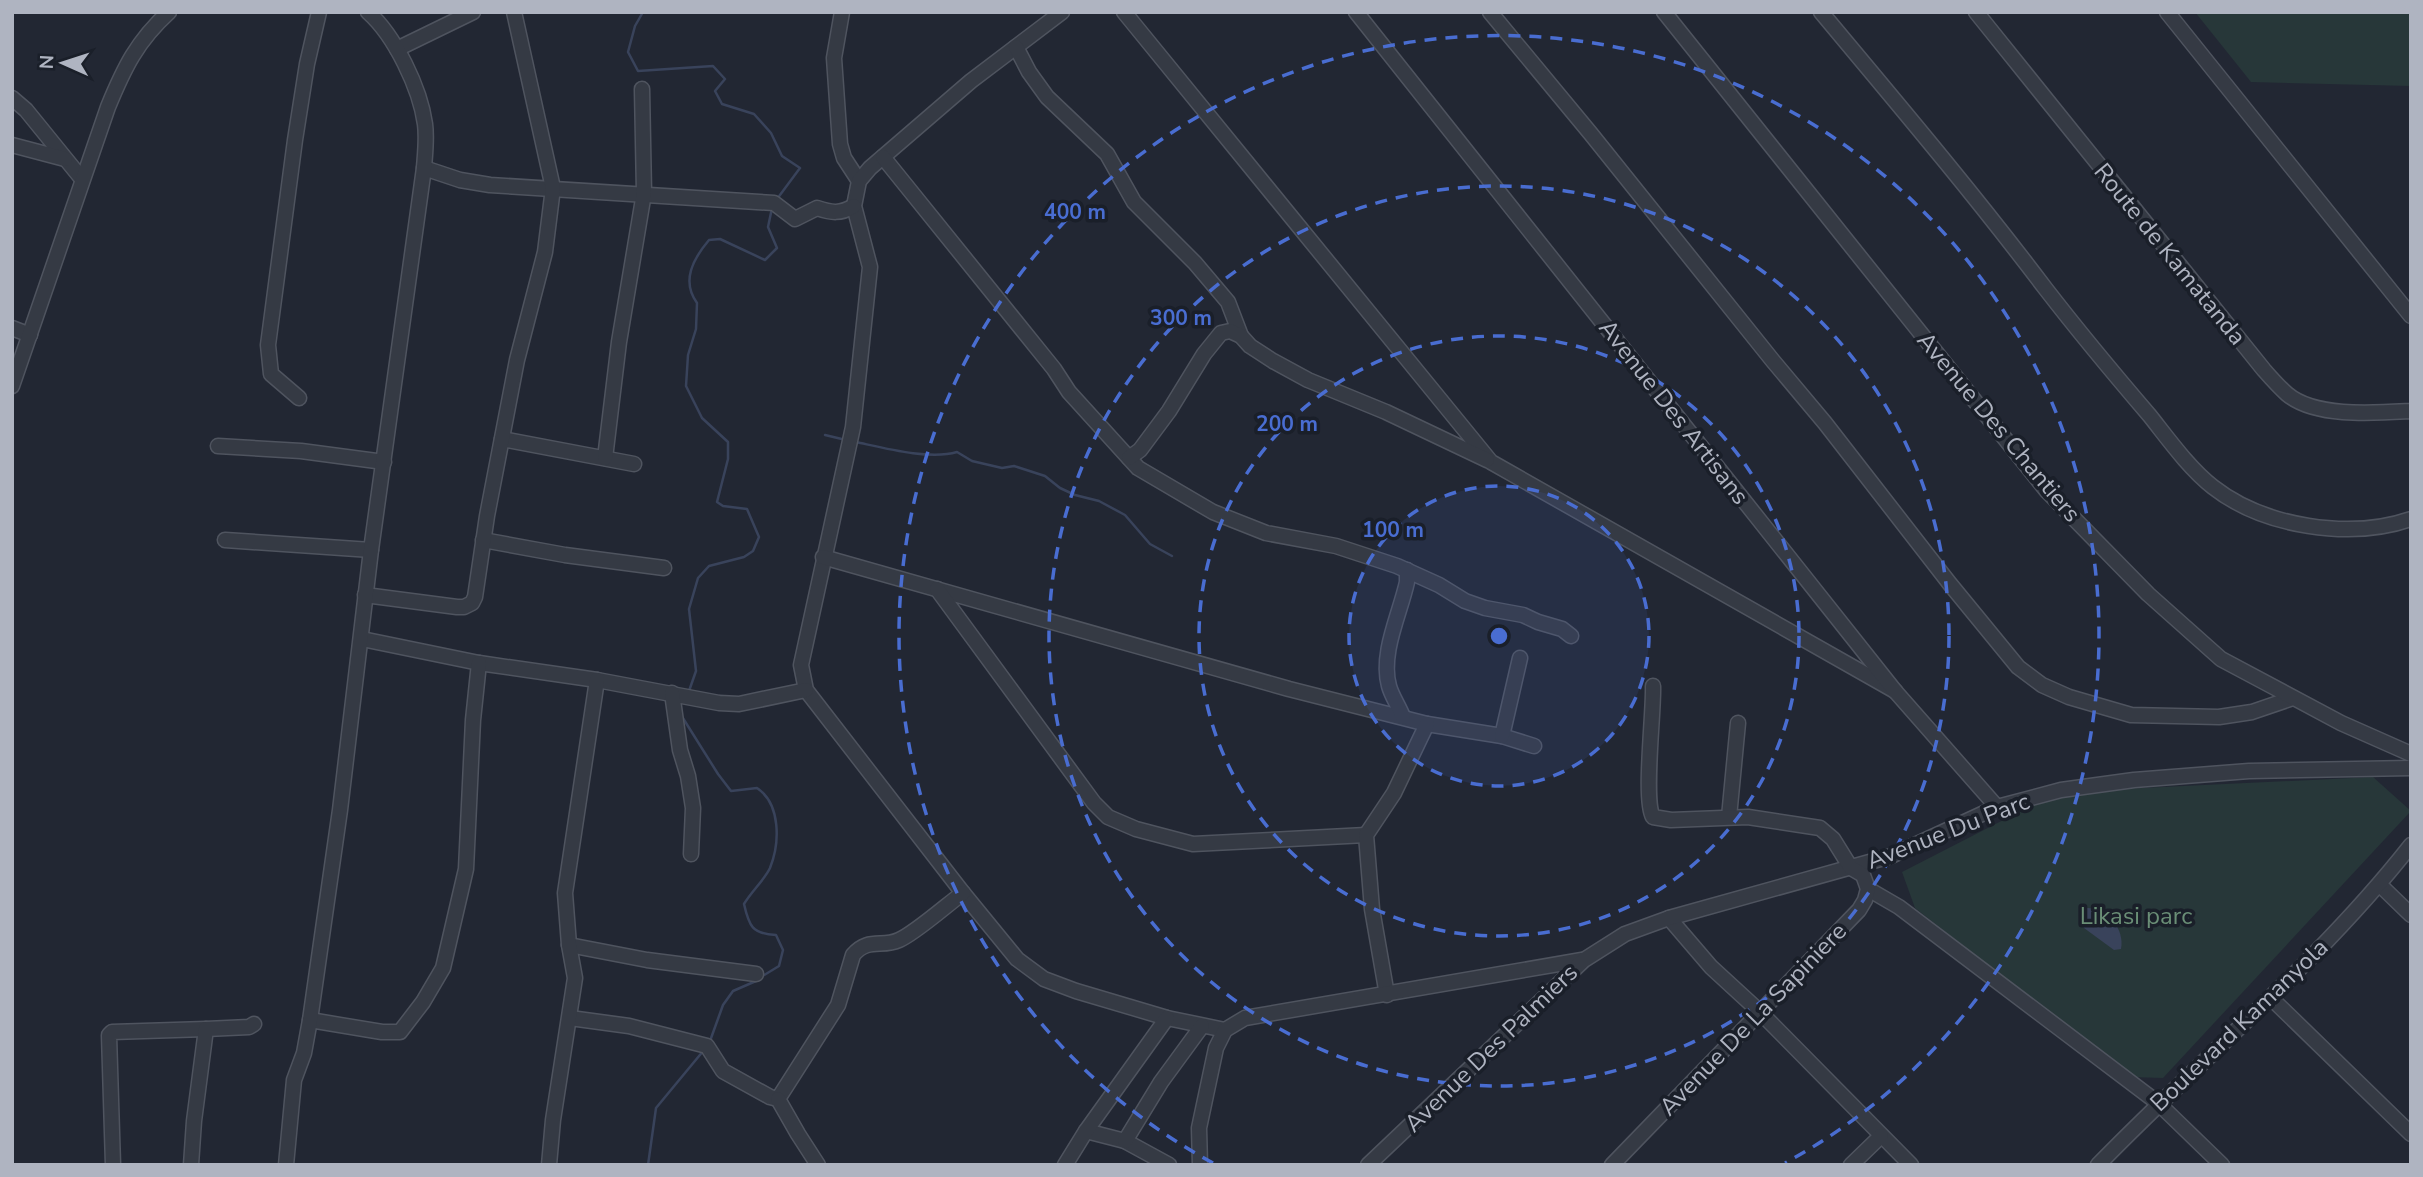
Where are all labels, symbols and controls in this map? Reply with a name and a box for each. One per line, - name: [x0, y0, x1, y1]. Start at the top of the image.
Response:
- north arrow: [28, 28, 98, 98]
- text: N: [34, 54, 60, 70]
- street label: Route de Kamatanda: [2087, 156, 2253, 352]
- text: 400 m: [1044, 198, 1106, 226]
- text: 300 m: [1150, 304, 1212, 332]
- street label: Avenue Des Artisans: [1592, 313, 1756, 511]
- street label: Avenue Des Chantiers: [1910, 325, 2088, 529]
- text: 200 m: [1256, 410, 1318, 438]
- text: 100 m: [1362, 516, 1424, 544]
- centre of rings: [1487, 624, 1511, 648]
- street label: Avenue Du Parc: [1862, 785, 2034, 877]
- park label: Likasi parc: [2080, 900, 2192, 932]
- street label: Avenue De La Sapiniere: [1652, 916, 1854, 1122]
- street label: Boulevard Kamanyola: [2143, 932, 2335, 1118]
- street label: Avenue Des Palmiers: [1397, 957, 1585, 1139]

